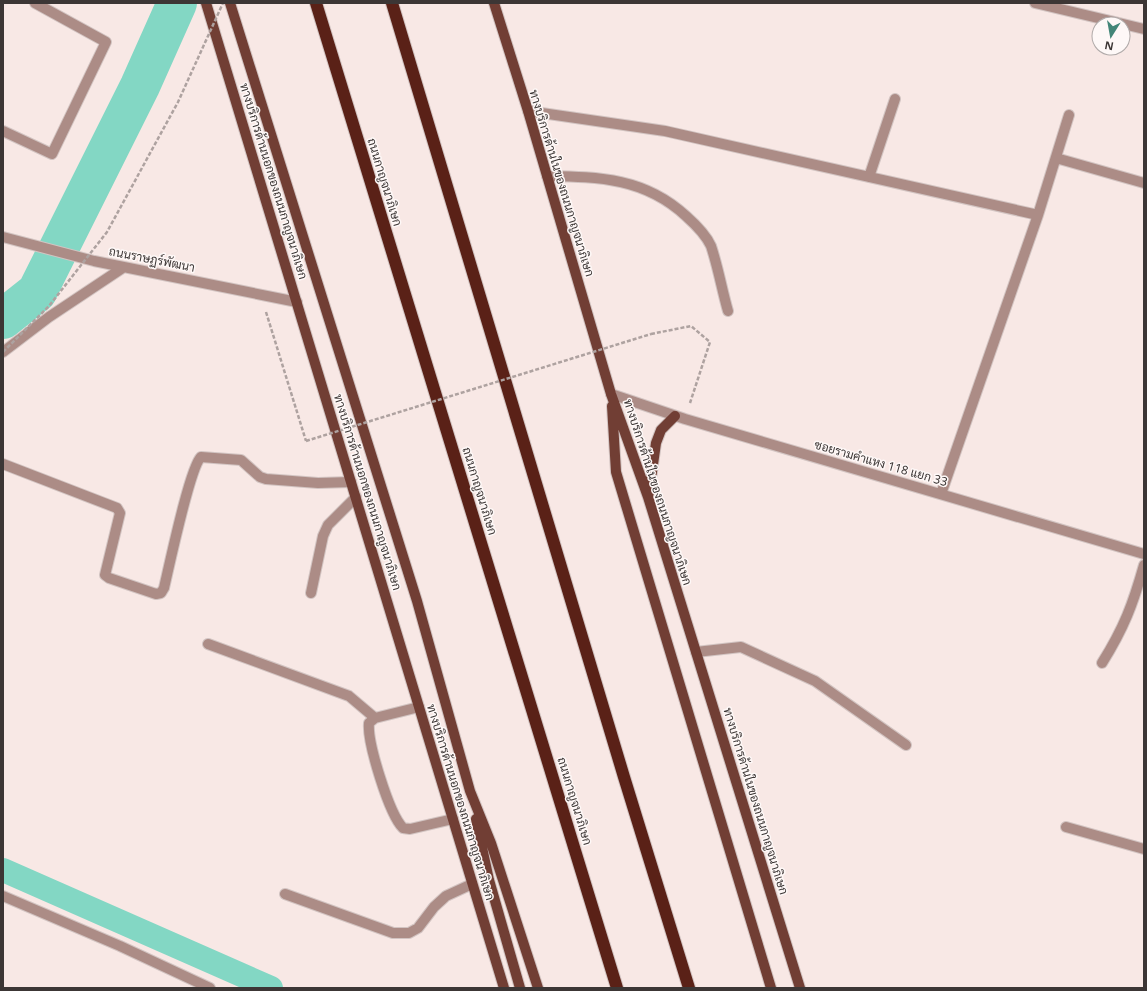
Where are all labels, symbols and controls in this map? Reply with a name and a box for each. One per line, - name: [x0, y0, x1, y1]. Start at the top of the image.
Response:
- north arrow: [1091, 16, 1131, 56]
- text: N: [1103, 38, 1115, 55]
- street label: ทางบริการด้านนอกของถนนกาญจนาภิเษก: [236, 81, 312, 281]
- street label: ทางบริการด้านในของถนนกาญจนาภิเษก: [525, 87, 599, 279]
- street label: ถนนกาญจนาภิเษก: [364, 136, 406, 228]
- street label: ถนนราษฏร์พัฒนา: [108, 242, 196, 276]
- street label: ทางบริการด้านนอกของถนนกาญจนาภิเษก: [330, 392, 406, 592]
- street label: ทางบริการด้านในของถนนกาญจนาภิเษก: [620, 397, 696, 587]
- street label: ซอยรามคำแหง 118 แยก 33: [812, 436, 950, 490]
- street label: ถนนกาญจนาภิเษก: [459, 445, 501, 537]
- street label: ทางบริการด้านนอกของถนนกาญจนาภิเษก: [423, 702, 499, 902]
- street label: ทางบริการด้านในของถนนกาญจนาภิเษก: [719, 705, 793, 897]
- street label: ถนนกาญจนาภิเษก: [554, 755, 596, 847]

